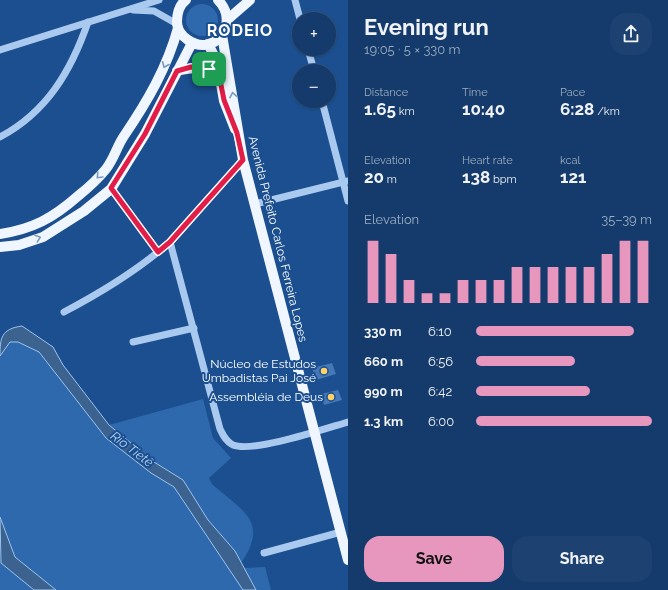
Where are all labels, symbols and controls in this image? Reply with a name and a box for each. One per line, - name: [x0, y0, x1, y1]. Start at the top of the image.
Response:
- map controls: [292, 12, 336, 108]
- button: +: [292, 12, 336, 56]
- button: share: [610, 13, 652, 55]
- text: Evening run: [364, 14, 489, 40]
- district label: RODEIO: [207, 21, 273, 40]
- text: 19:05 · 5 × 330 m: [364, 42, 461, 57]
- pin: [192, 52, 226, 86]
- icon: arrive: [198, 58, 220, 80]
- one-way arrow: [162, 61, 170, 68]
- button: −: [292, 64, 336, 108]
- text: Distance: [364, 86, 408, 99]
- text: Time: [462, 86, 488, 99]
- text: Pace: [560, 86, 585, 99]
- one-way arrow: [229, 92, 238, 98]
- text: 1.65: [364, 99, 396, 119]
- text: 10:40: [462, 99, 505, 119]
- text: 6:28: [560, 99, 594, 119]
- text: km: [396, 105, 415, 118]
- text: /km: [594, 105, 620, 118]
- street label: Avenida Prefeito Carlos Ferreira Lopes: [246, 135, 310, 343]
- text: Elevation: [364, 154, 411, 167]
- text: Heart rate: [462, 154, 513, 167]
- text: kcal: [560, 154, 581, 167]
- text: 20: [364, 167, 384, 187]
- text: 138: [462, 167, 490, 187]
- text: 121: [560, 167, 586, 187]
- one-way arrow: [96, 171, 104, 179]
- text: m: [384, 173, 397, 186]
- text: bpm: [490, 173, 517, 186]
- text: Elevation: [364, 212, 419, 227]
- text: 35–39 m: [601, 212, 652, 227]
- one-way arrow: [34, 235, 41, 243]
- text: 330 m: [364, 324, 402, 339]
- text: 6:10: [428, 324, 452, 339]
- text: 660 m: [364, 354, 403, 369]
- text: 6:56: [428, 354, 453, 369]
- place label: Núcleo de Estudos Umbadistas Pai José: [202, 357, 316, 385]
- marker: Núcleo de Estudos Umbadistas Pai José: [319, 366, 329, 376]
- text: 990 m: [364, 384, 403, 399]
- text: 6:42: [428, 384, 452, 399]
- place label: Assembléia de Deus: [209, 390, 323, 404]
- marker: Assembléia de Deus: [326, 392, 336, 402]
- text: 1.3 km: [364, 414, 403, 429]
- text: 6:00: [428, 414, 454, 429]
- water label: Rio Tietê: [108, 428, 156, 470]
- button: Save: [364, 536, 504, 582]
- button: Share: [512, 536, 652, 582]

